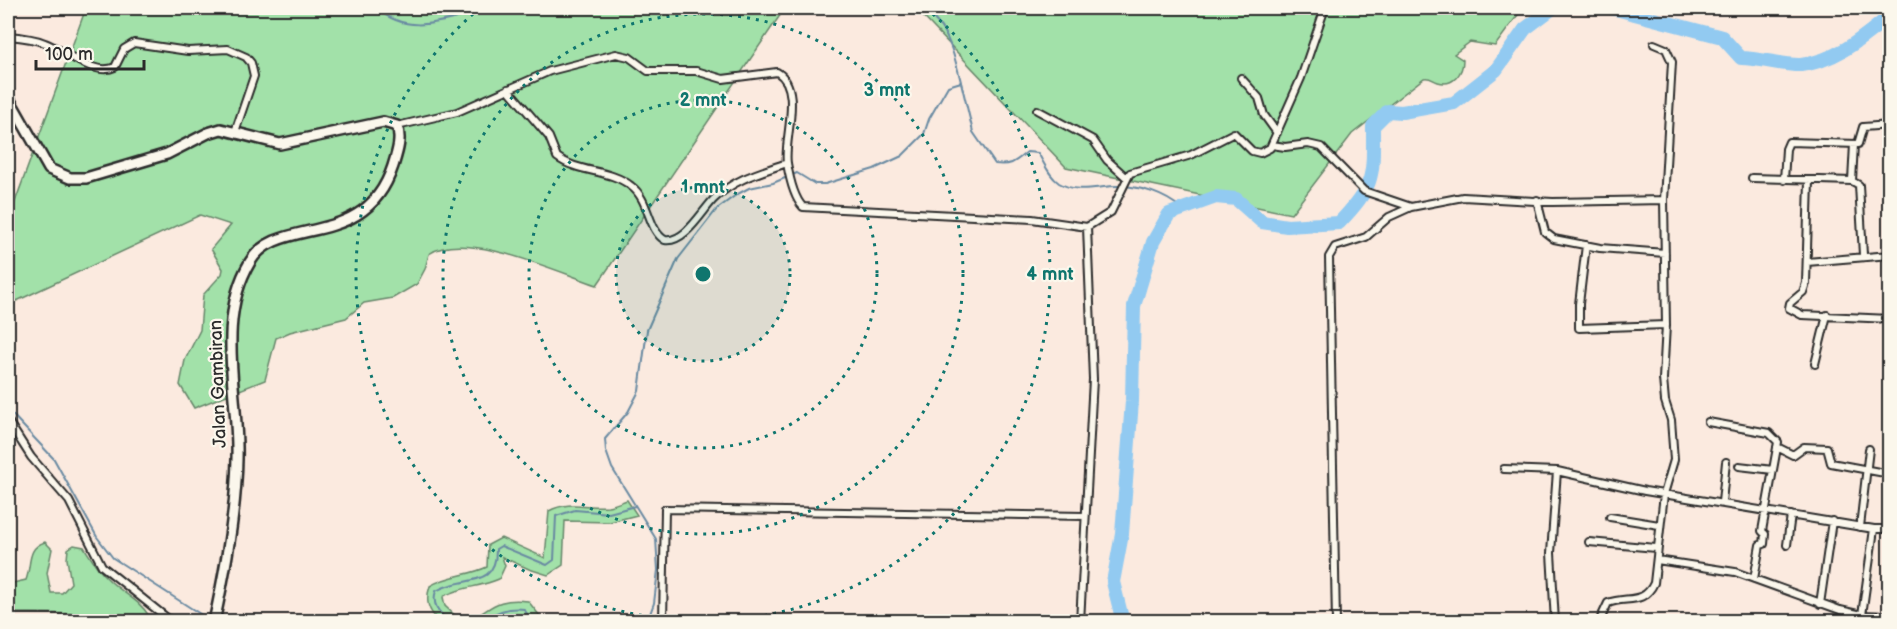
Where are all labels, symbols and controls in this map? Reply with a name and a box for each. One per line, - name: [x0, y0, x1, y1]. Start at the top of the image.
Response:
- scale bar: [36, 33, 144, 71]
- text: 100 m: [45, 44, 93, 65]
- text: 3 mnt: [864, 80, 910, 101]
- text: 2 mnt: [679, 90, 727, 111]
- text: 1 mnt: [681, 177, 725, 198]
- centre of rings: [693, 264, 713, 284]
- text: 4 mnt: [1027, 264, 1073, 285]
- street label: Jalan Gambiran: [205, 320, 231, 448]

